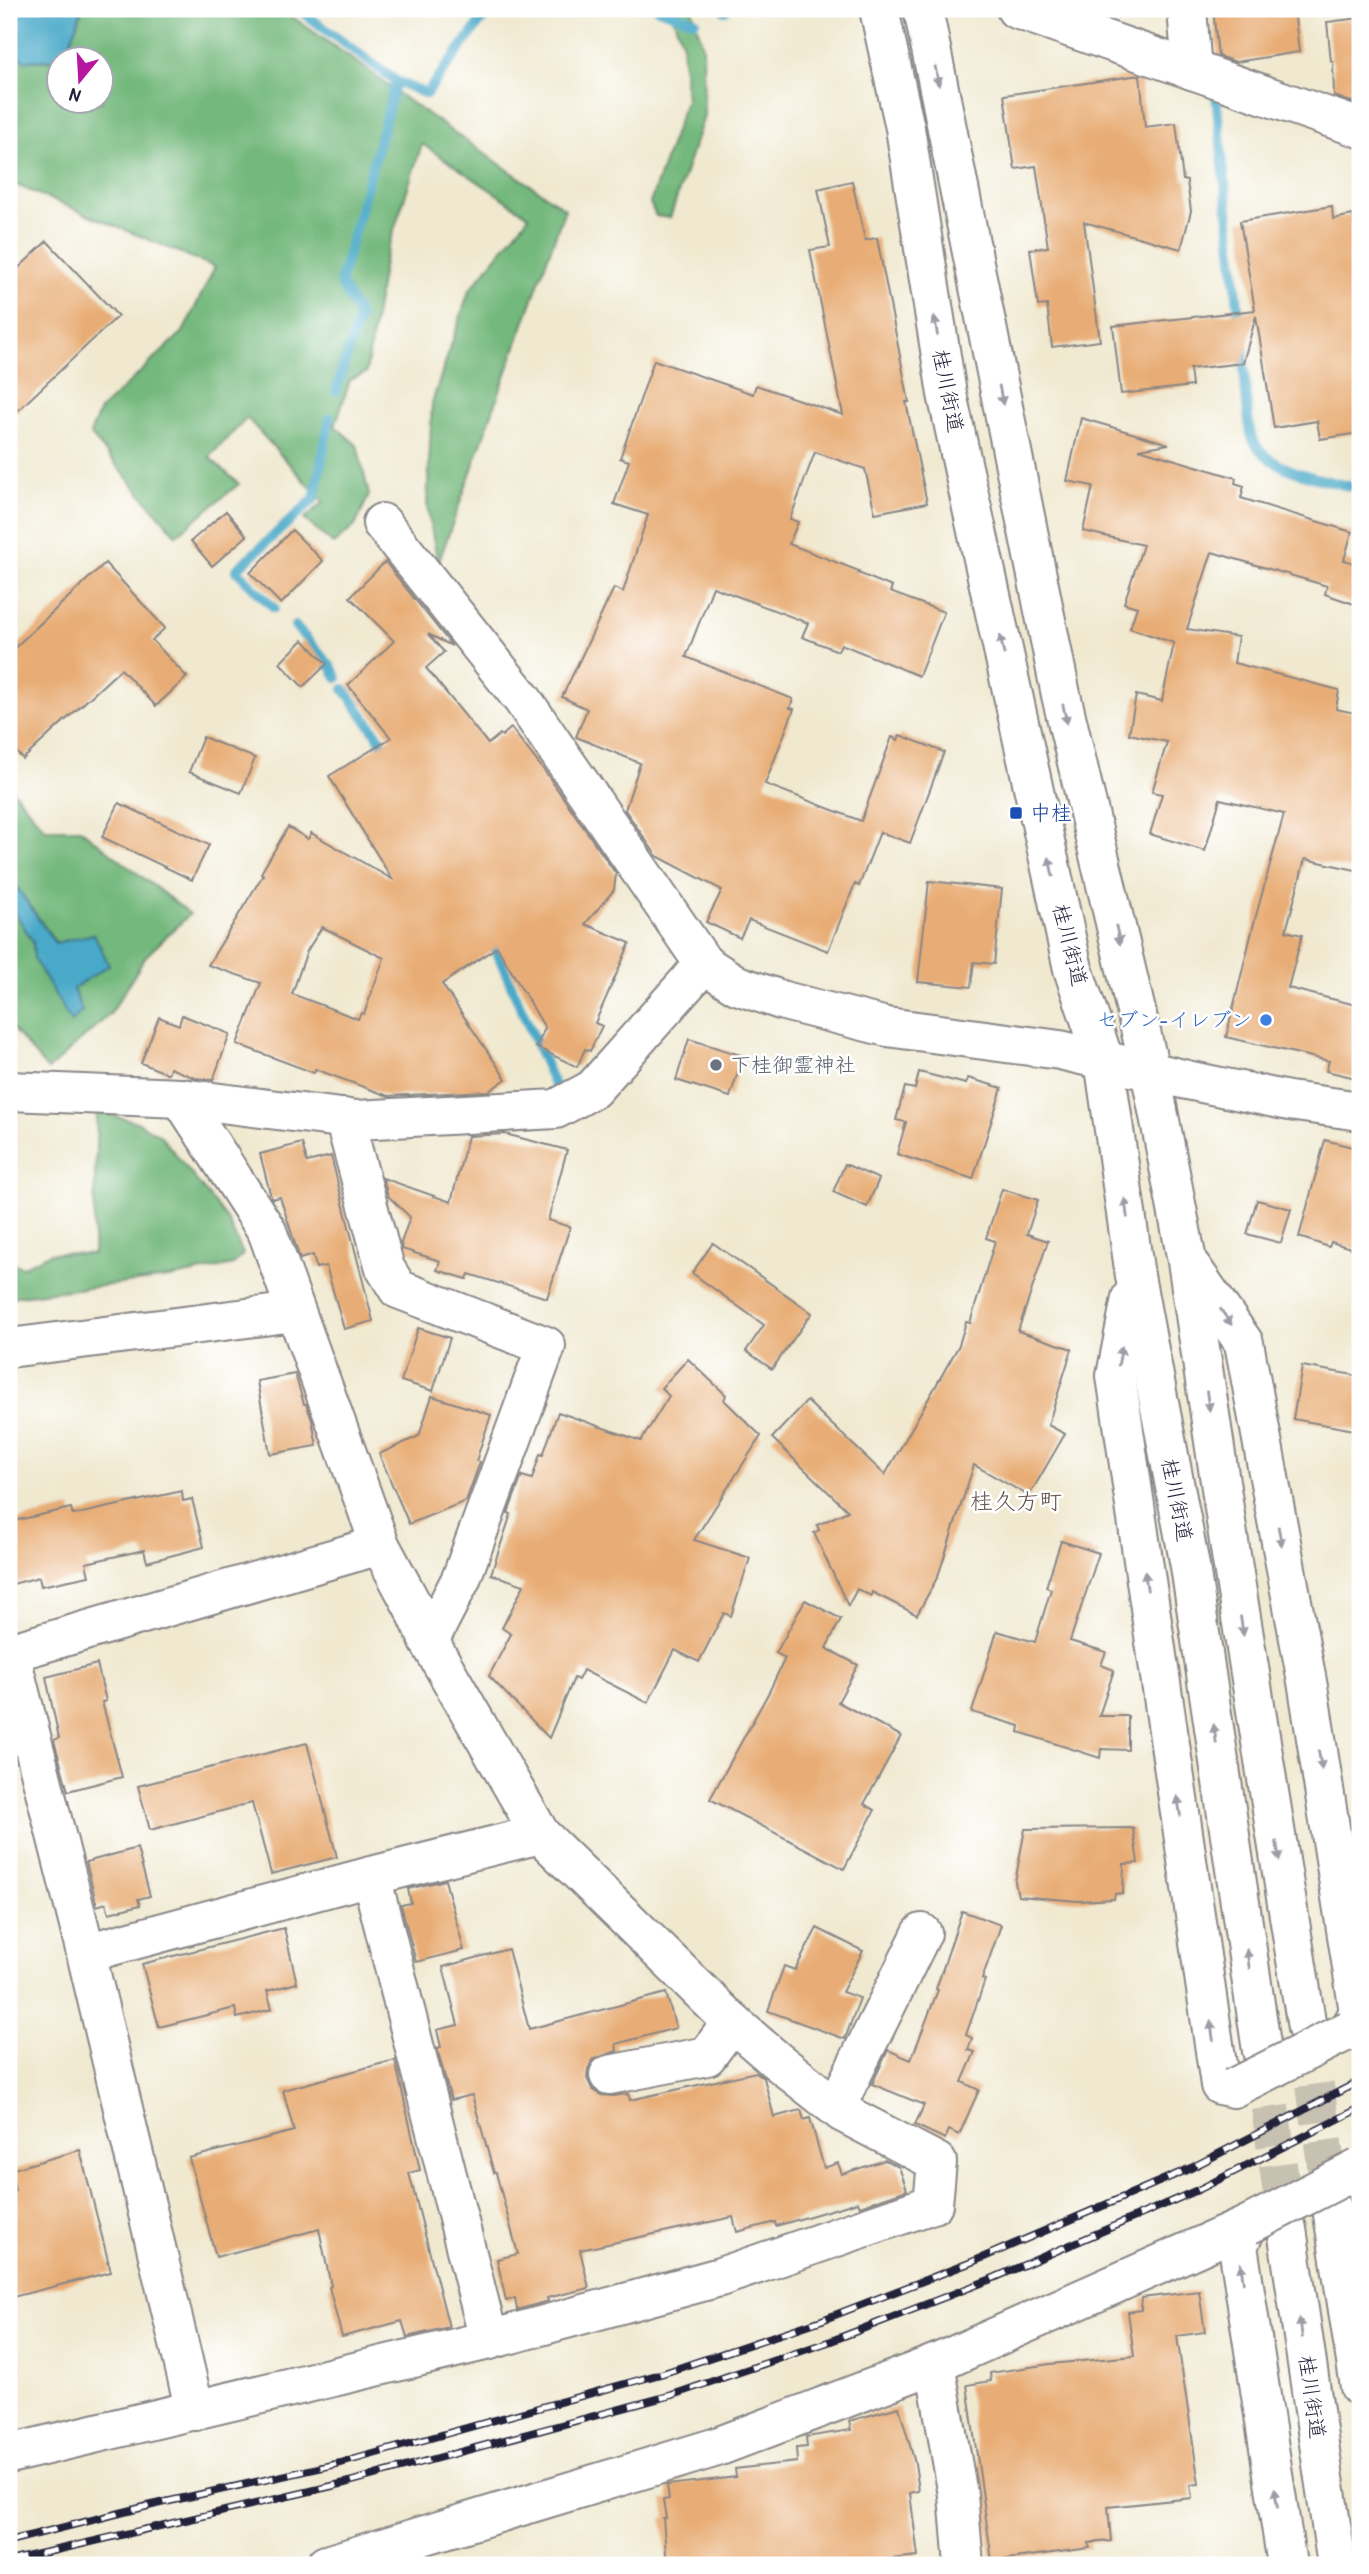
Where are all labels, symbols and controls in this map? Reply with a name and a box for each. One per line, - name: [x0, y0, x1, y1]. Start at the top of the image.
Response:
- north arrow: [46, 46, 116, 116]
- one-way arrow: [932, 65, 943, 87]
- text: N: [66, 82, 84, 110]
- one-way arrow: [930, 315, 941, 337]
- street label: 桂川街道: [926, 347, 971, 435]
- one-way arrow: [995, 384, 1006, 406]
- one-way arrow: [997, 634, 1008, 656]
- one-way arrow: [1060, 703, 1071, 725]
- place label: 中桂: [1030, 798, 1072, 827]
- marker: 中桂: [1008, 805, 1024, 821]
- one-way arrow: [1045, 856, 1056, 878]
- street label: 桂川街道: [1046, 901, 1095, 989]
- one-way arrow: [1113, 924, 1124, 946]
- place label: セブン-イレブン: [1097, 1005, 1252, 1034]
- marker: セブン-イレブン: [1258, 1012, 1274, 1028]
- place label: 下桂御霊神社: [730, 1050, 856, 1079]
- marker: 下桂御霊神社: [708, 1057, 724, 1073]
- one-way arrow: [1120, 1197, 1131, 1219]
- one-way arrow: [1219, 1308, 1233, 1326]
- one-way arrow: [1115, 1345, 1126, 1367]
- one-way arrow: [1203, 1390, 1214, 1412]
- street label: 桂川街道: [1155, 1456, 1200, 1544]
- district label: 桂久方町: [970, 1485, 1062, 1516]
- one-way arrow: [1275, 1525, 1286, 1547]
- one-way arrow: [1140, 1570, 1151, 1592]
- one-way arrow: [1237, 1615, 1248, 1637]
- one-way arrow: [1209, 1723, 1220, 1745]
- one-way arrow: [1315, 1749, 1326, 1771]
- one-way arrow: [1173, 1795, 1184, 1817]
- one-way arrow: [1273, 1840, 1284, 1862]
- one-way arrow: [1242, 1948, 1253, 1970]
- one-way arrow: [1206, 2020, 1217, 2042]
- one-way arrow: [1236, 2262, 1247, 2284]
- one-way arrow: [1296, 2317, 1307, 2339]
- street label: 桂川街道: [1292, 2353, 1333, 2441]
- one-way arrow: [1270, 2487, 1281, 2509]

